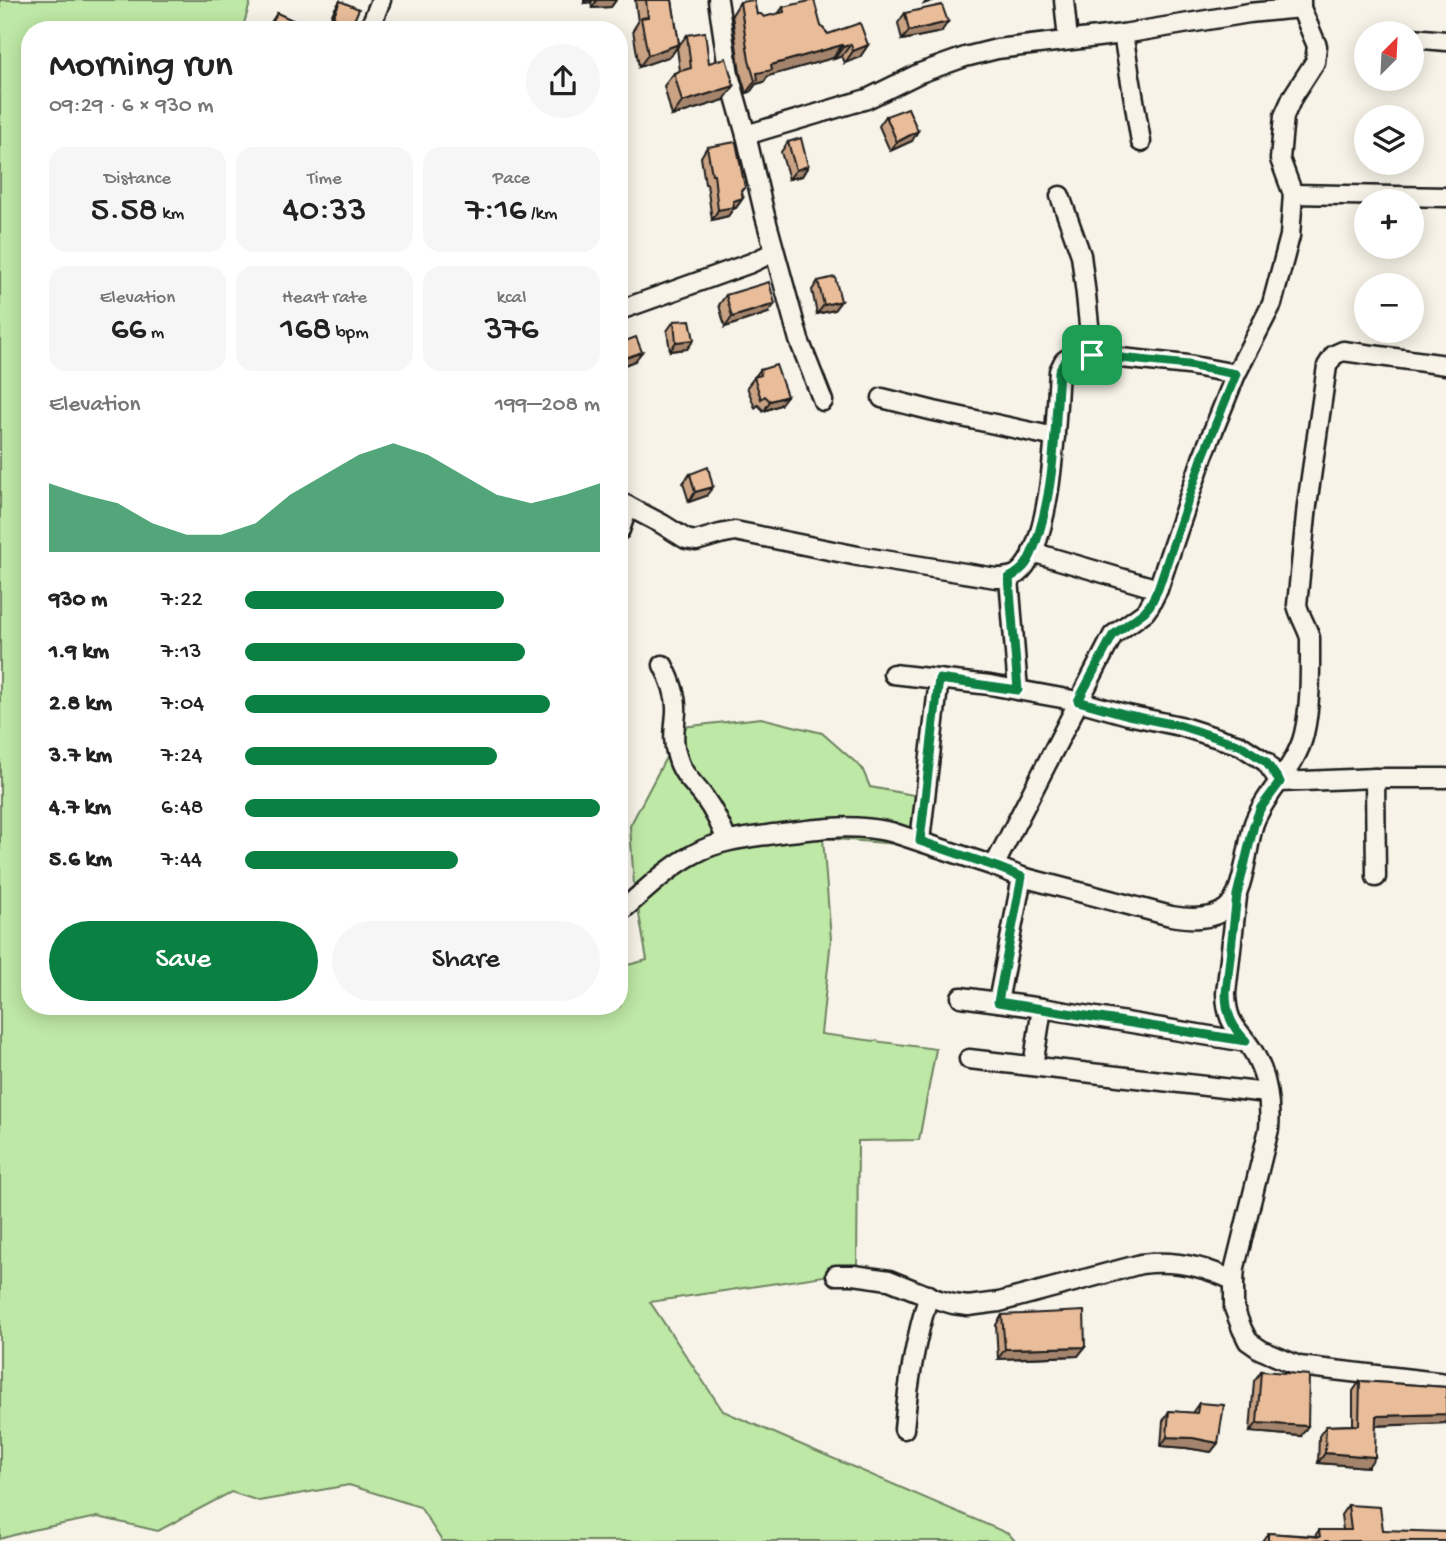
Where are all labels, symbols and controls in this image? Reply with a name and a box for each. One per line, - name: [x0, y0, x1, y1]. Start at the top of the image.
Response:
- north arrow: [1354, 21, 1424, 91]
- map controls: [1354, 21, 1424, 343]
- button: share: [526, 44, 600, 118]
- text: Morning run: [49, 45, 233, 89]
- text: 09:29 · 6 × 930 m: [49, 93, 214, 120]
- button: layers: [1354, 105, 1424, 175]
- text: Distance: [104, 168, 171, 191]
- text: Time: [307, 168, 342, 191]
- text: Pace: [493, 168, 530, 191]
- button: +: [1354, 189, 1424, 259]
- text: 5.58: [91, 191, 158, 232]
- text: 40:33: [283, 191, 366, 232]
- text: 7:16: [465, 191, 527, 232]
- text: km: [158, 203, 184, 226]
- text: /km: [527, 203, 558, 226]
- button: −: [1354, 273, 1424, 343]
- text: Elevation: [100, 287, 175, 310]
- text: Heart rate: [282, 287, 367, 310]
- text: kcal: [497, 287, 526, 310]
- text: 66: [111, 310, 146, 351]
- text: 168: [280, 310, 331, 351]
- text: 376: [484, 310, 539, 351]
- text: m: [146, 322, 164, 345]
- text: bpm: [331, 322, 369, 345]
- pin: [1062, 325, 1122, 385]
- icon: arrive: [1073, 336, 1111, 374]
- text: Elevation: [49, 392, 140, 419]
- text: 199–208 m: [495, 392, 600, 419]
- text: 930 m: [49, 587, 107, 614]
- text: 7:22: [161, 587, 203, 614]
- text: 1.9 km: [49, 639, 109, 666]
- text: 7:13: [161, 639, 201, 666]
- text: 2.8 km: [49, 691, 112, 718]
- text: 7:04: [161, 691, 204, 718]
- text: 3.7 km: [49, 743, 112, 770]
- text: 7:24: [161, 743, 202, 770]
- text: 4.7 km: [49, 795, 111, 822]
- text: 6:48: [161, 795, 203, 822]
- text: 5.6 km: [49, 847, 112, 874]
- text: 7:44: [161, 847, 202, 874]
- button: Save: [49, 921, 318, 1001]
- button: Share: [332, 921, 600, 1001]

